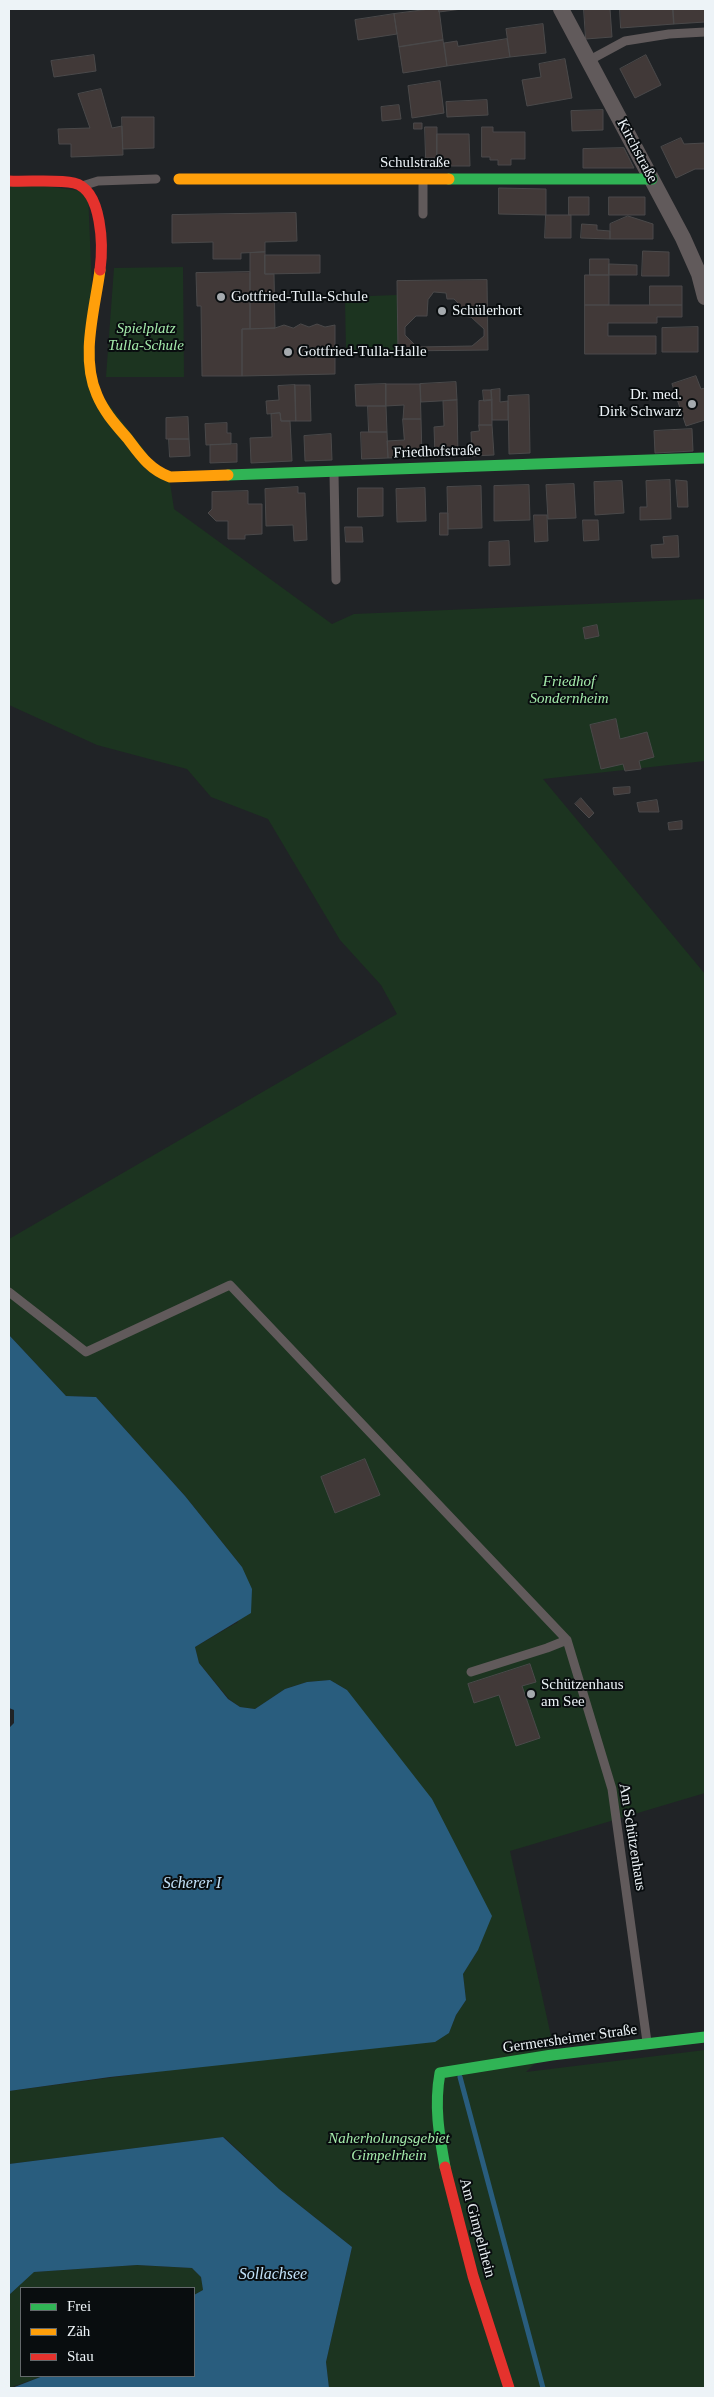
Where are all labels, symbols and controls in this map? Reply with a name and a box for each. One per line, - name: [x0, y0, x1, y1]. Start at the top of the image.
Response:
- street label: Kirchstraße: [613, 116, 661, 186]
- street label: Schulstraße: [380, 154, 450, 172]
- place label: Gottfried-Tulla-Schule: [231, 288, 368, 306]
- marker: Gottfried-Tulla-Schule: [215, 291, 227, 303]
- place label: Schülerhort: [452, 302, 522, 320]
- marker: Schülerhort: [436, 305, 448, 317]
- park label: Spielplatz Tulla-Schule: [108, 320, 184, 355]
- place label: Gottfried-Tulla-Halle: [298, 343, 427, 361]
- marker: Gottfried-Tulla-Halle: [282, 346, 294, 358]
- place label: Dr. med. Dirk Schwarz: [599, 386, 682, 421]
- marker: Dr. med. Dirk Schwarz: [686, 398, 698, 410]
- street label: Friedhofstraße: [393, 441, 481, 463]
- park label: Friedhof Sondernheim: [529, 673, 609, 708]
- place label: Schützenhaus am See: [541, 1676, 623, 1711]
- marker: Schützenhaus am See: [525, 1688, 537, 1700]
- street label: Am Schützenhaus: [615, 1782, 649, 1892]
- water label: Scherer I: [163, 1874, 221, 1894]
- street label: Germersheimer Straße: [502, 2021, 638, 2057]
- park label: Naherholungsgebiet Gimpelrhein: [328, 2130, 450, 2165]
- street label: Am Gimpelrhein: [455, 2176, 499, 2280]
- water label: Sollachsee: [239, 2265, 307, 2285]
- legend: [20, 2287, 195, 2377]
- text: Frei: [67, 2298, 91, 2314]
- text: Zäh: [67, 2323, 90, 2339]
- text: Stau: [67, 2348, 94, 2364]

